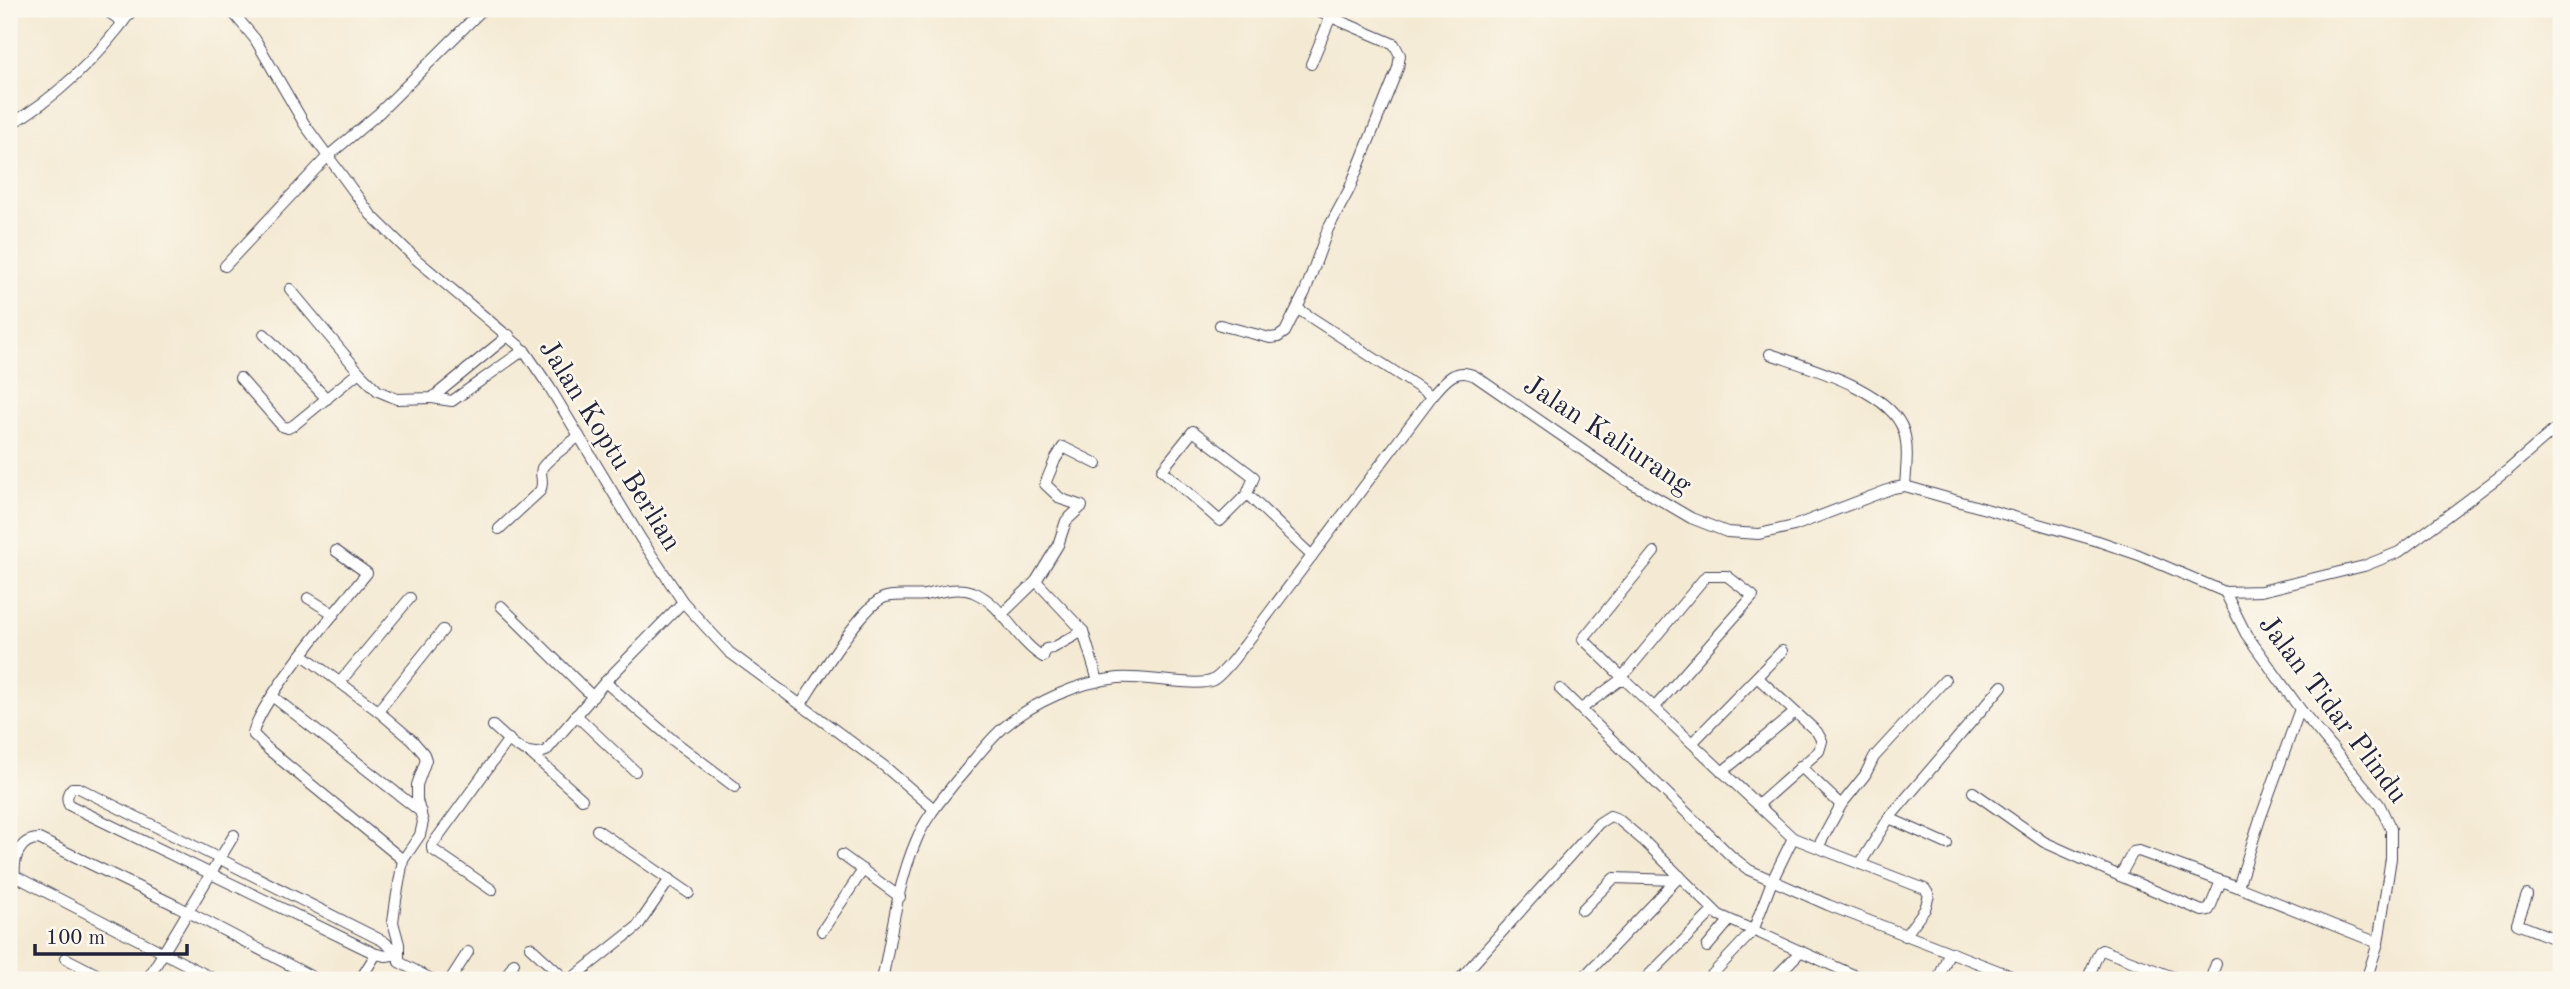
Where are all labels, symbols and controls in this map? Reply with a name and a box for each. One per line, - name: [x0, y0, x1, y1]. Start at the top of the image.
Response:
- street label: Jalan Koptu Berlian: [533, 335, 685, 557]
- street label: Jalan Kaliurang: [1518, 371, 1696, 501]
- street label: Jalan Tidar Plindu: [2252, 611, 2412, 809]
- scale bar: [35, 912, 187, 956]
- text: 100 m: [46, 928, 105, 949]

